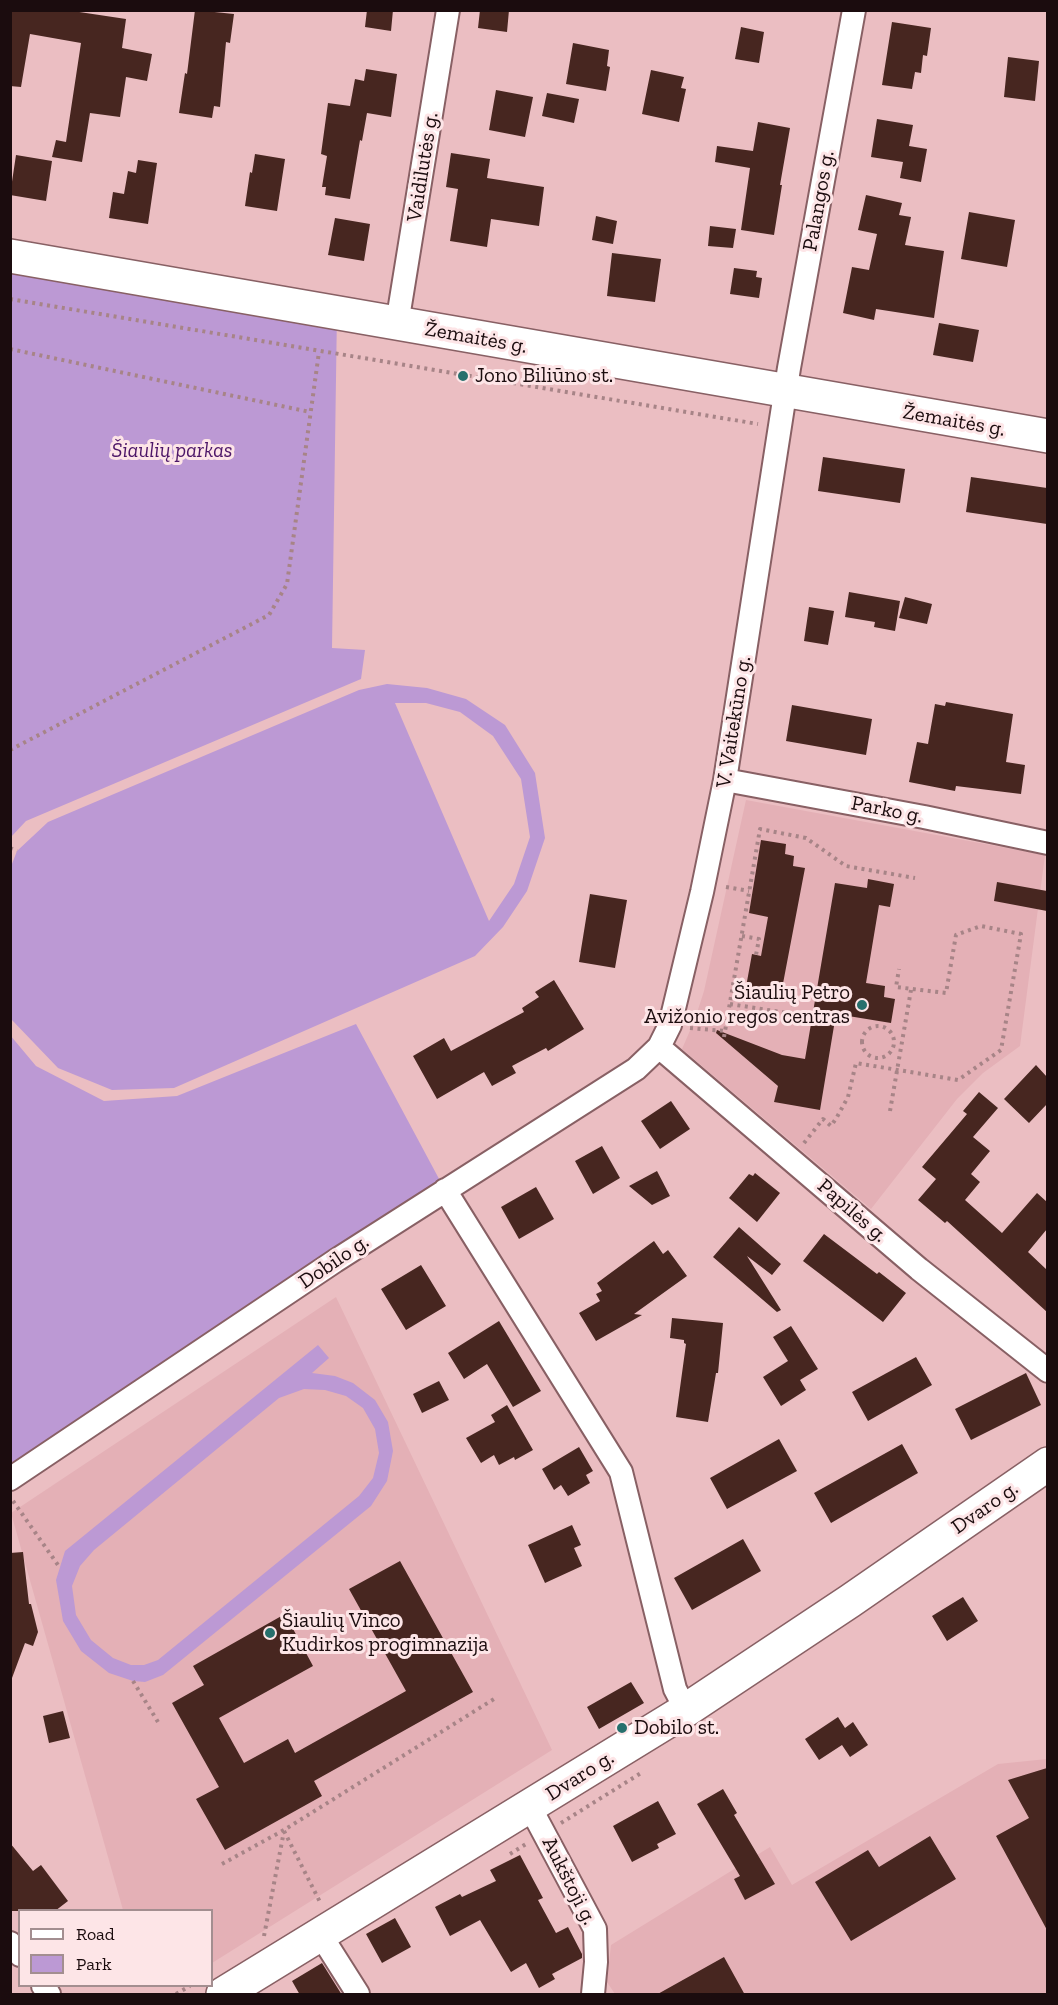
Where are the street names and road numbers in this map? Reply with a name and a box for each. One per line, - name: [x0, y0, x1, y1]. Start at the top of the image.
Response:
- street label: Vaidilutės g.: [402, 111, 444, 223]
- street label: Palangos g.: [798, 149, 840, 253]
- street label: Žemaitės g.: [423, 317, 529, 359]
- street label: Žemaitės g.: [901, 400, 1007, 442]
- street label: V. Vaitekūno g.: [711, 654, 757, 790]
- street label: Parko g.: [849, 791, 925, 829]
- street label: Papilės g.: [812, 1174, 892, 1248]
- street label: Dobilo g.: [294, 1229, 374, 1295]
- street label: Dvaro g.: [947, 1476, 1023, 1540]
- street label: Dvaro g.: [541, 1745, 619, 1807]
- street label: Aukštoji g.: [536, 1833, 602, 1929]

